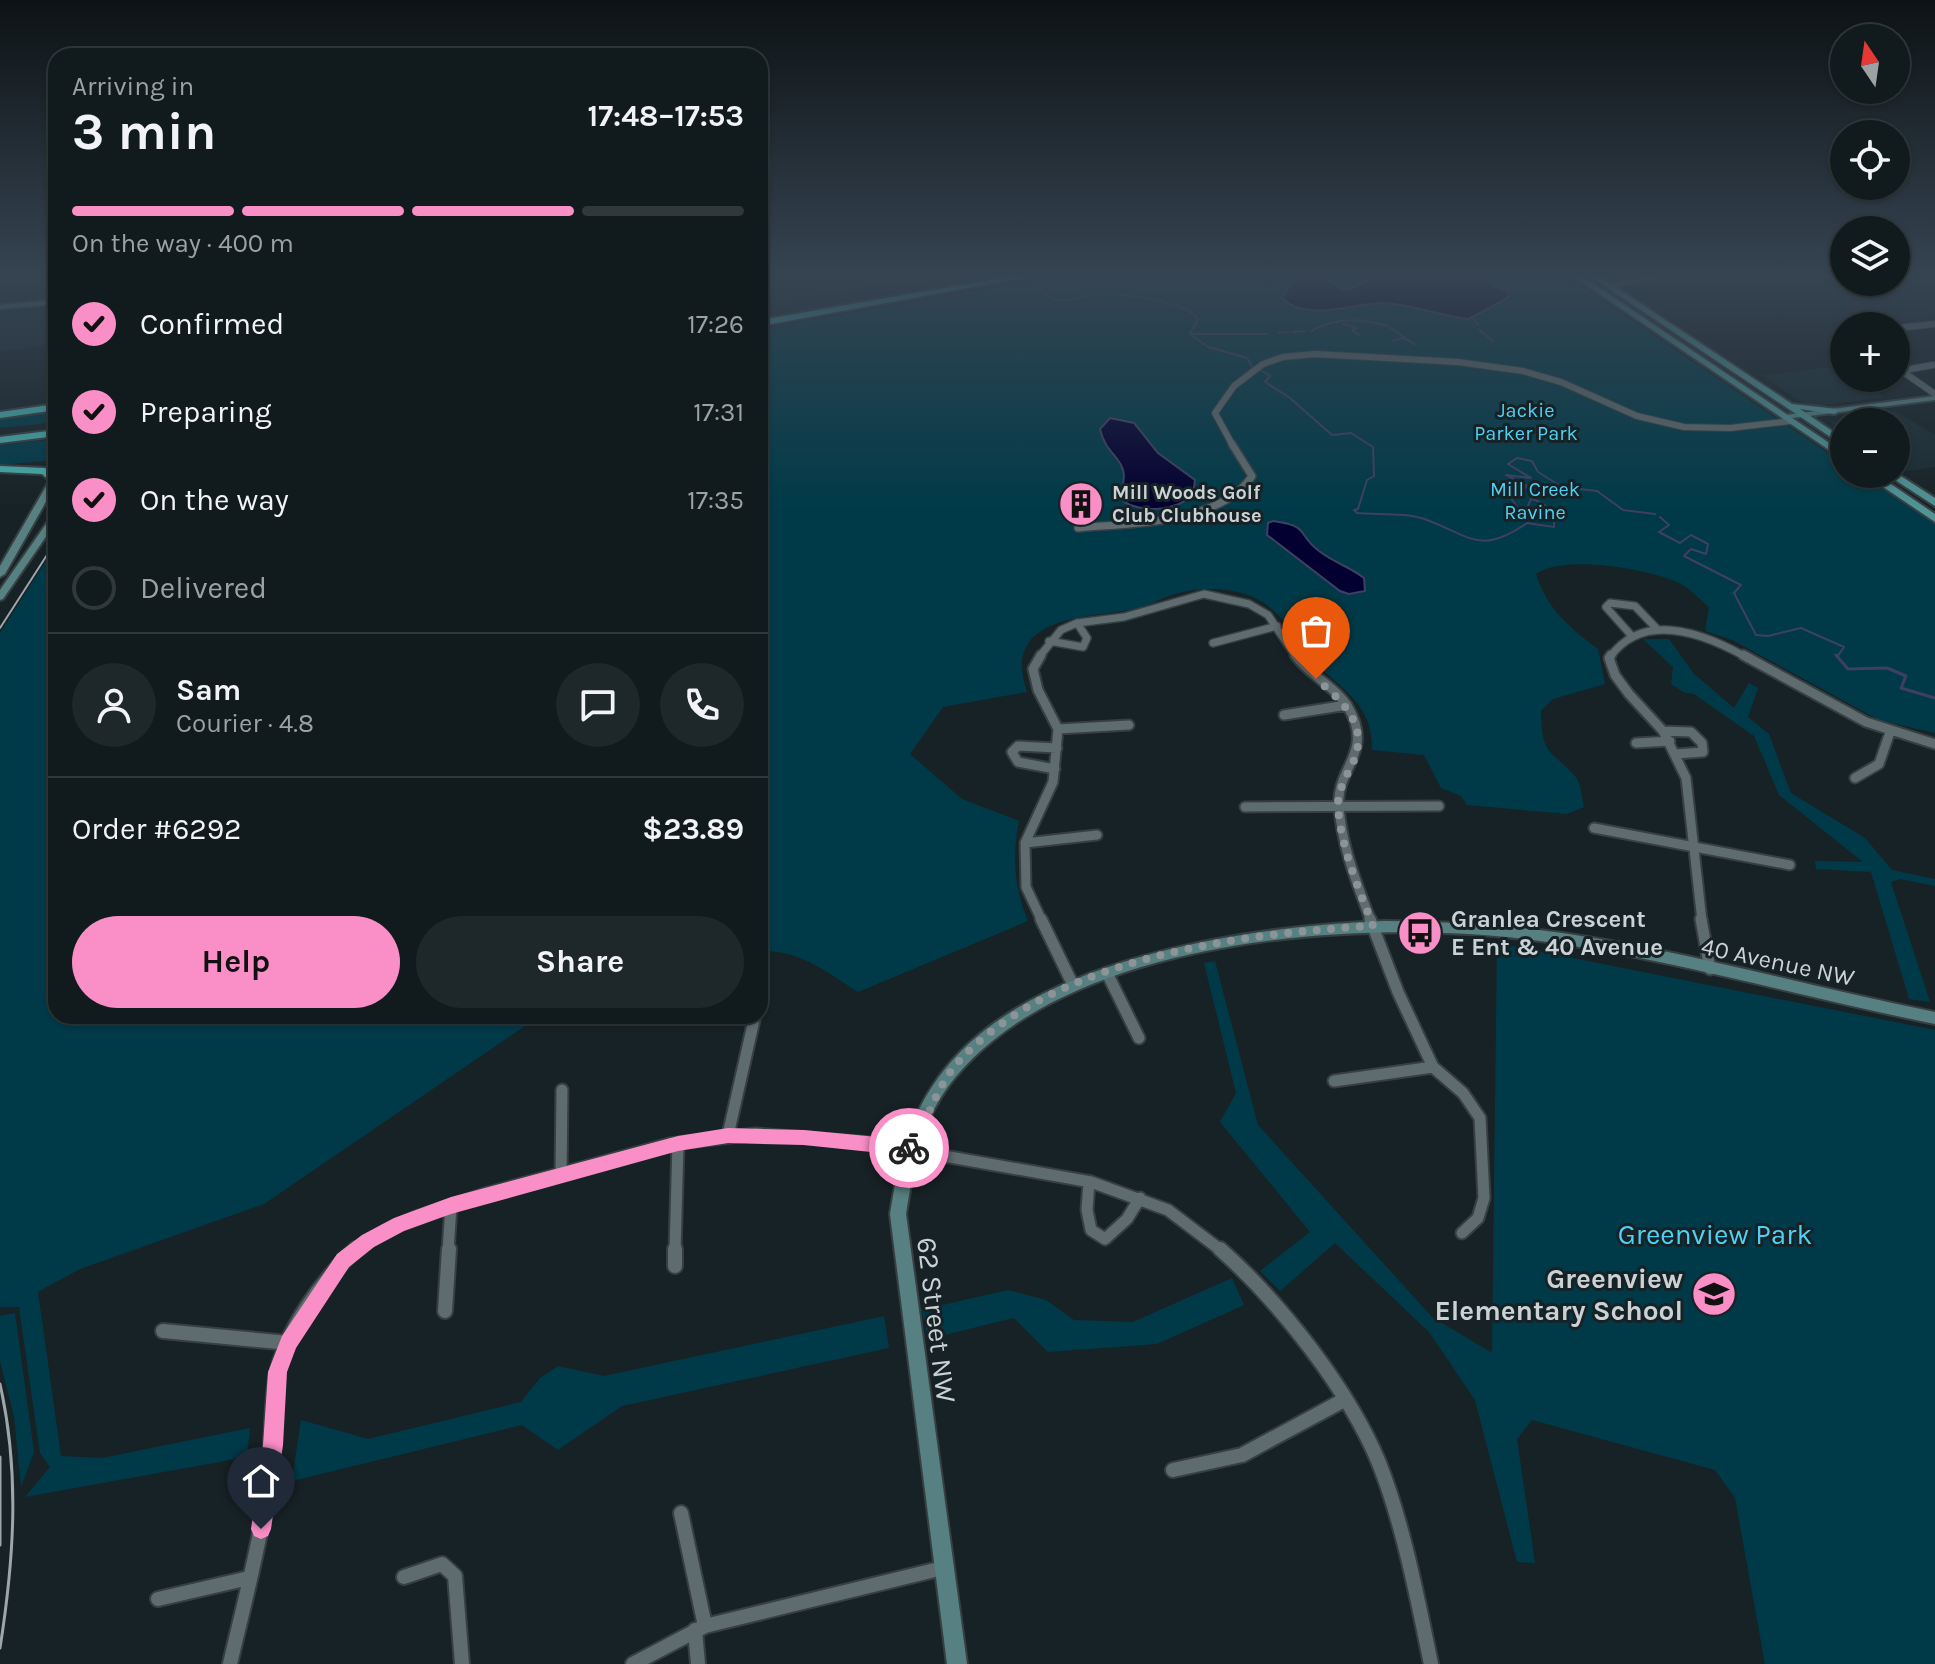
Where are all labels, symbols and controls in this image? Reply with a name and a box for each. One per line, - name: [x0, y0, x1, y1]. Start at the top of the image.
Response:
- north arrow: [1830, 24, 1910, 104]
- map controls: [1830, 24, 1910, 488]
- text: Arriving in: [72, 71, 194, 102]
- text: 17:48–17:53: [587, 98, 744, 134]
- text: 3 min: [72, 101, 216, 162]
- button: locate: [1830, 120, 1910, 200]
- button: layers: [1830, 216, 1910, 296]
- text: On the way · 400 m: [72, 228, 294, 259]
- icon: check: [72, 302, 116, 346]
- text: Confirmed: [140, 306, 284, 342]
- text: 17:26: [687, 309, 744, 340]
- button: +: [1830, 312, 1910, 392]
- icon: check: [72, 390, 116, 434]
- text: Preparing: [140, 394, 272, 430]
- text: 17:31: [693, 397, 744, 428]
- park label: Jackie Parker Park: [1474, 399, 1578, 445]
- button: −: [1830, 408, 1910, 488]
- icon: check: [72, 478, 116, 522]
- park label: Mill Creek Ravine: [1490, 478, 1580, 524]
- building icon: Mill Woods Golf Club Clubhouse: [1057, 480, 1105, 528]
- place label: Mill Woods Golf Club Clubhouse: [1112, 481, 1262, 527]
- text: On the way: [140, 482, 289, 518]
- text: 17:35: [687, 485, 744, 516]
- text: Delivered: [140, 570, 267, 606]
- pin: [1282, 597, 1350, 679]
- icon: bag: [1294, 609, 1338, 653]
- button: person: [72, 663, 156, 747]
- button: chat: [556, 663, 640, 747]
- button: phone: [660, 663, 744, 747]
- text: Sam: [176, 672, 241, 708]
- text: Courier · 4.8: [176, 708, 314, 739]
- text: Order #6292: [72, 811, 241, 847]
- text: $23.89: [642, 811, 744, 847]
- place label: Granlea Crescent E Ent & 40 Avenue: [1451, 905, 1663, 961]
- bus stop icon: Granlea Crescent E Ent & 40 Avenue: [1396, 909, 1444, 957]
- button: Help: [72, 916, 400, 1008]
- button: Share: [416, 916, 744, 1008]
- street label: 40 Avenue NW: [1699, 932, 1858, 992]
- courier: [869, 1108, 949, 1188]
- icon: bike: [887, 1126, 931, 1170]
- park label: Greenview Park: [1618, 1218, 1812, 1251]
- street label: 62 Street NW: [910, 1235, 963, 1405]
- place label: Greenview Elementary School: [1434, 1262, 1683, 1327]
- school or university icon: Greenview Elementary School: [1690, 1270, 1738, 1318]
- pin: [227, 1447, 295, 1529]
- icon: home: [239, 1459, 283, 1503]

